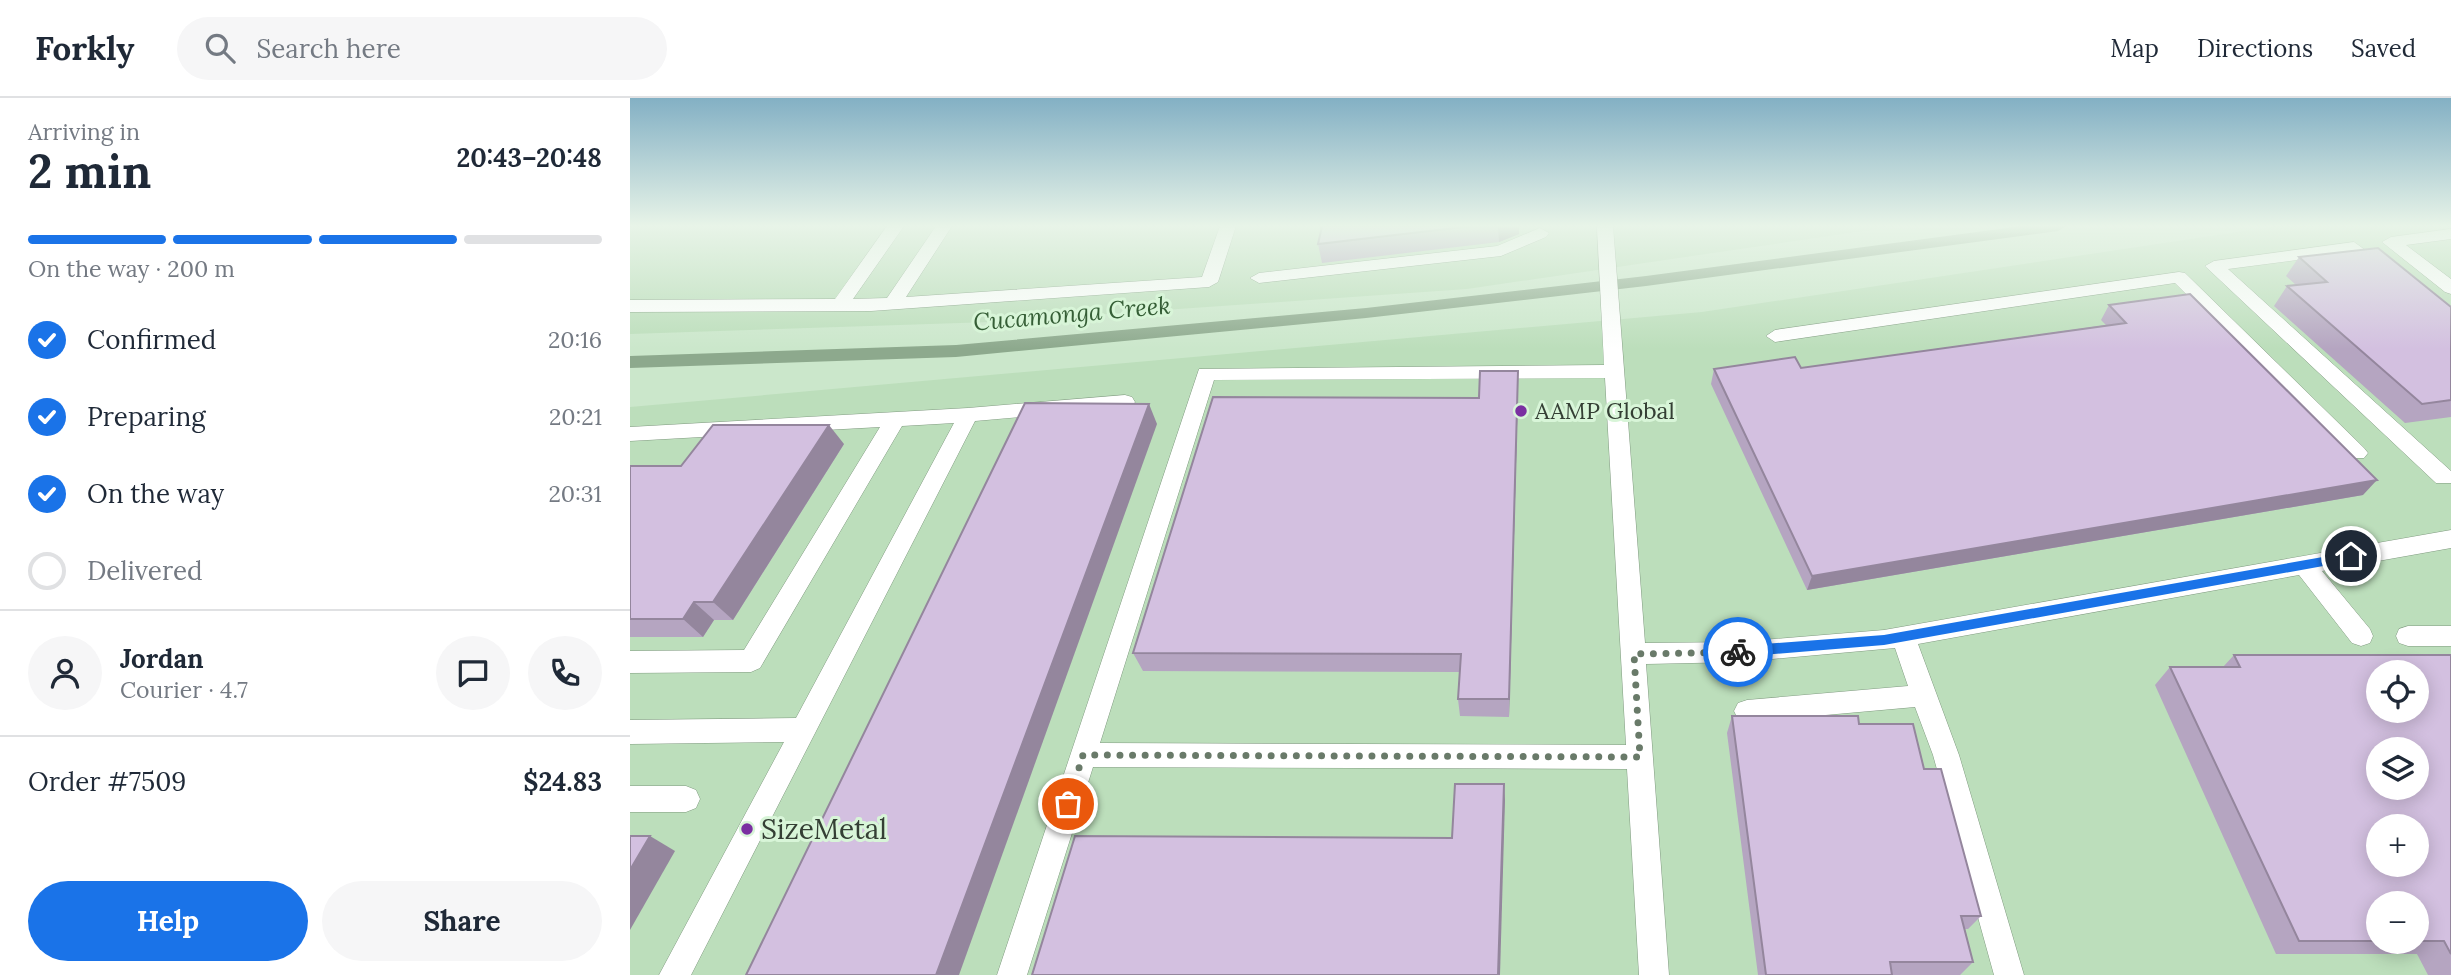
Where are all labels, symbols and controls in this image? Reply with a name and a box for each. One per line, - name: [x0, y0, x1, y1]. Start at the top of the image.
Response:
- search box: [177, 17, 667, 80]
- text: Forkly: [35, 27, 135, 69]
- icon: search: [201, 29, 239, 67]
- text: Search here: [257, 32, 401, 65]
- text: Map: [2110, 33, 2159, 64]
- text: Directions: [2197, 33, 2313, 64]
- text: Saved: [2351, 33, 2416, 64]
- text: Arriving in: [28, 117, 140, 146]
- text: 20:43–20:48: [456, 141, 602, 174]
- text: 2 min: [28, 142, 151, 201]
- text: On the way · 200 m: [28, 254, 235, 283]
- water label: Cucamonga Creek: [972, 289, 1172, 338]
- icon: check: [28, 321, 66, 359]
- text: Confirmed: [87, 323, 216, 356]
- text: 20:16: [548, 325, 602, 354]
- place label: AAMP Global: [1534, 396, 1675, 425]
- icon: check: [28, 398, 66, 436]
- text: Preparing: [87, 400, 206, 433]
- text: 20:21: [549, 402, 602, 431]
- marker: AAMP Global: [1513, 403, 1529, 419]
- icon: check: [28, 475, 66, 513]
- text: On the way: [87, 477, 224, 510]
- text: 20:31: [548, 479, 602, 508]
- pin: [2321, 526, 2381, 586]
- icon: home: [2332, 537, 2370, 575]
- text: Delivered: [87, 554, 203, 587]
- courier: [1703, 617, 1773, 687]
- icon: bike: [1719, 633, 1757, 671]
- button: person: [28, 636, 102, 710]
- button: chat: [436, 636, 510, 710]
- button: phone: [528, 636, 602, 710]
- text: Jordan: [120, 642, 204, 675]
- map controls: [2366, 660, 2429, 954]
- button: locate: [2366, 660, 2429, 723]
- text: Courier · 4.7: [120, 675, 248, 704]
- button: layers: [2366, 737, 2429, 800]
- text: Order #7509: [28, 765, 186, 798]
- text: $24.83: [523, 765, 602, 798]
- pin: [1038, 774, 1098, 834]
- icon: bag: [1049, 785, 1087, 823]
- place label: SizeMetal: [761, 811, 887, 847]
- button: +: [2366, 814, 2429, 877]
- marker: SizeMetal: [739, 821, 755, 837]
- button: Help: [28, 881, 308, 961]
- button: Share: [322, 881, 602, 961]
- button: −: [2366, 891, 2429, 954]

